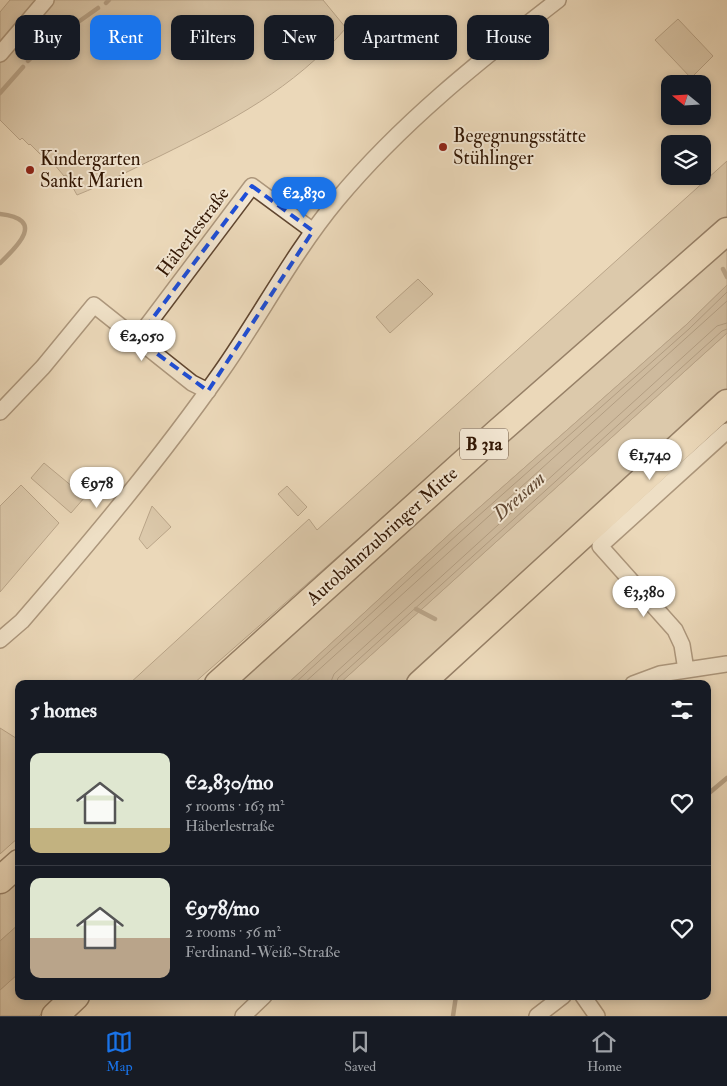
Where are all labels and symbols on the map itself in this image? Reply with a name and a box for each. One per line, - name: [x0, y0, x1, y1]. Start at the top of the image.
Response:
- north arrow: [661, 75, 711, 125]
- place label: Begegnungsstätte Stühlinger: [453, 124, 586, 170]
- marker: Begegnungsstätte Stühlinger: [437, 141, 449, 153]
- place label: Kindergarten Sankt Marien: [40, 147, 143, 193]
- marker: Kindergarten Sankt Marien: [24, 164, 36, 176]
- pin: €2,830: [263, 176, 345, 219]
- street label: Häberlestraße: [151, 182, 235, 282]
- pin: €2,050: [101, 320, 183, 362]
- road number: B 31a: [460, 428, 508, 459]
- pin: €1,740: [609, 438, 691, 481]
- street label: Autobahnzubringer Mitte: [300, 461, 463, 611]
- pin: €978: [67, 466, 127, 509]
- water label: Dreisam: [487, 466, 550, 527]
- pin: €3,380: [603, 576, 685, 618]

